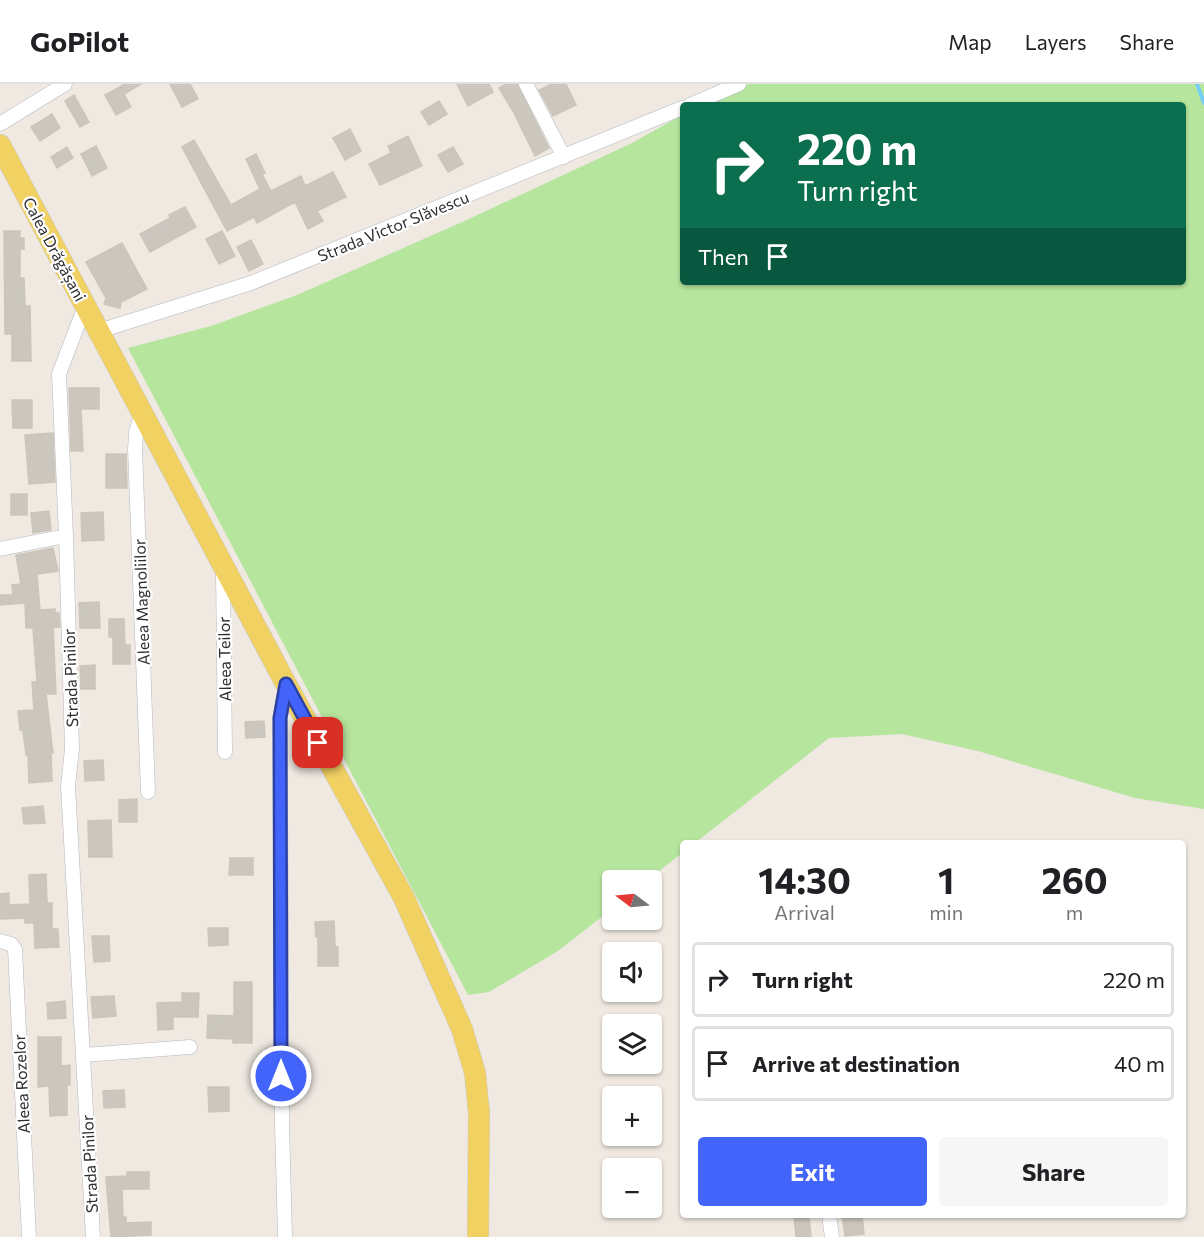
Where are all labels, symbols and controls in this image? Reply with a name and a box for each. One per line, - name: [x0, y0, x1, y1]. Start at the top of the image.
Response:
- text: GoPilot: [30, 24, 129, 58]
- text: Map: [948, 29, 992, 54]
- text: Layers: [1025, 29, 1087, 54]
- text: Share: [1120, 29, 1174, 54]
- text: 220 m: [797, 122, 917, 174]
- icon: right: [698, 126, 776, 204]
- text: Turn right: [797, 174, 917, 207]
- street label: Strada Victor Slăvescu: [315, 187, 471, 265]
- street label: Calea Drăgășani: [18, 194, 90, 305]
- icon: arrive: [761, 240, 794, 273]
- text: Then: [698, 243, 749, 270]
- street label: Aleea Magnoliilor: [129, 538, 153, 666]
- street label: Aleea Teilor: [214, 616, 234, 702]
- street label: Strada Pinilor: [59, 628, 81, 728]
- pin: [292, 717, 343, 768]
- icon: arrive: [301, 726, 334, 759]
- text: 14:30: [758, 857, 851, 901]
- text: 1: [938, 857, 954, 901]
- text: 260: [1041, 857, 1108, 901]
- north arrow: [602, 870, 662, 930]
- map controls: [602, 870, 662, 1218]
- text: Arrival: [774, 900, 835, 924]
- text: min: [929, 900, 963, 924]
- text: m: [1066, 900, 1083, 924]
- button: sound: [602, 942, 662, 1002]
- icon: right: [701, 963, 734, 996]
- text: Turn right: [752, 966, 853, 993]
- text: 220 m: [1103, 966, 1165, 993]
- button: layers: [602, 1014, 662, 1074]
- street label: Aleea Rozelor: [9, 1033, 33, 1134]
- position arrow: [249, 1044, 313, 1108]
- icon: arrive: [701, 1047, 734, 1080]
- text: Arrive at destination: [752, 1050, 960, 1077]
- text: 40 m: [1114, 1050, 1165, 1077]
- button: +: [602, 1086, 662, 1146]
- street label: Strada Pinilor: [77, 1114, 101, 1214]
- button: Exit: [698, 1137, 927, 1206]
- button: Share: [939, 1137, 1168, 1206]
- button: −: [602, 1158, 662, 1218]

